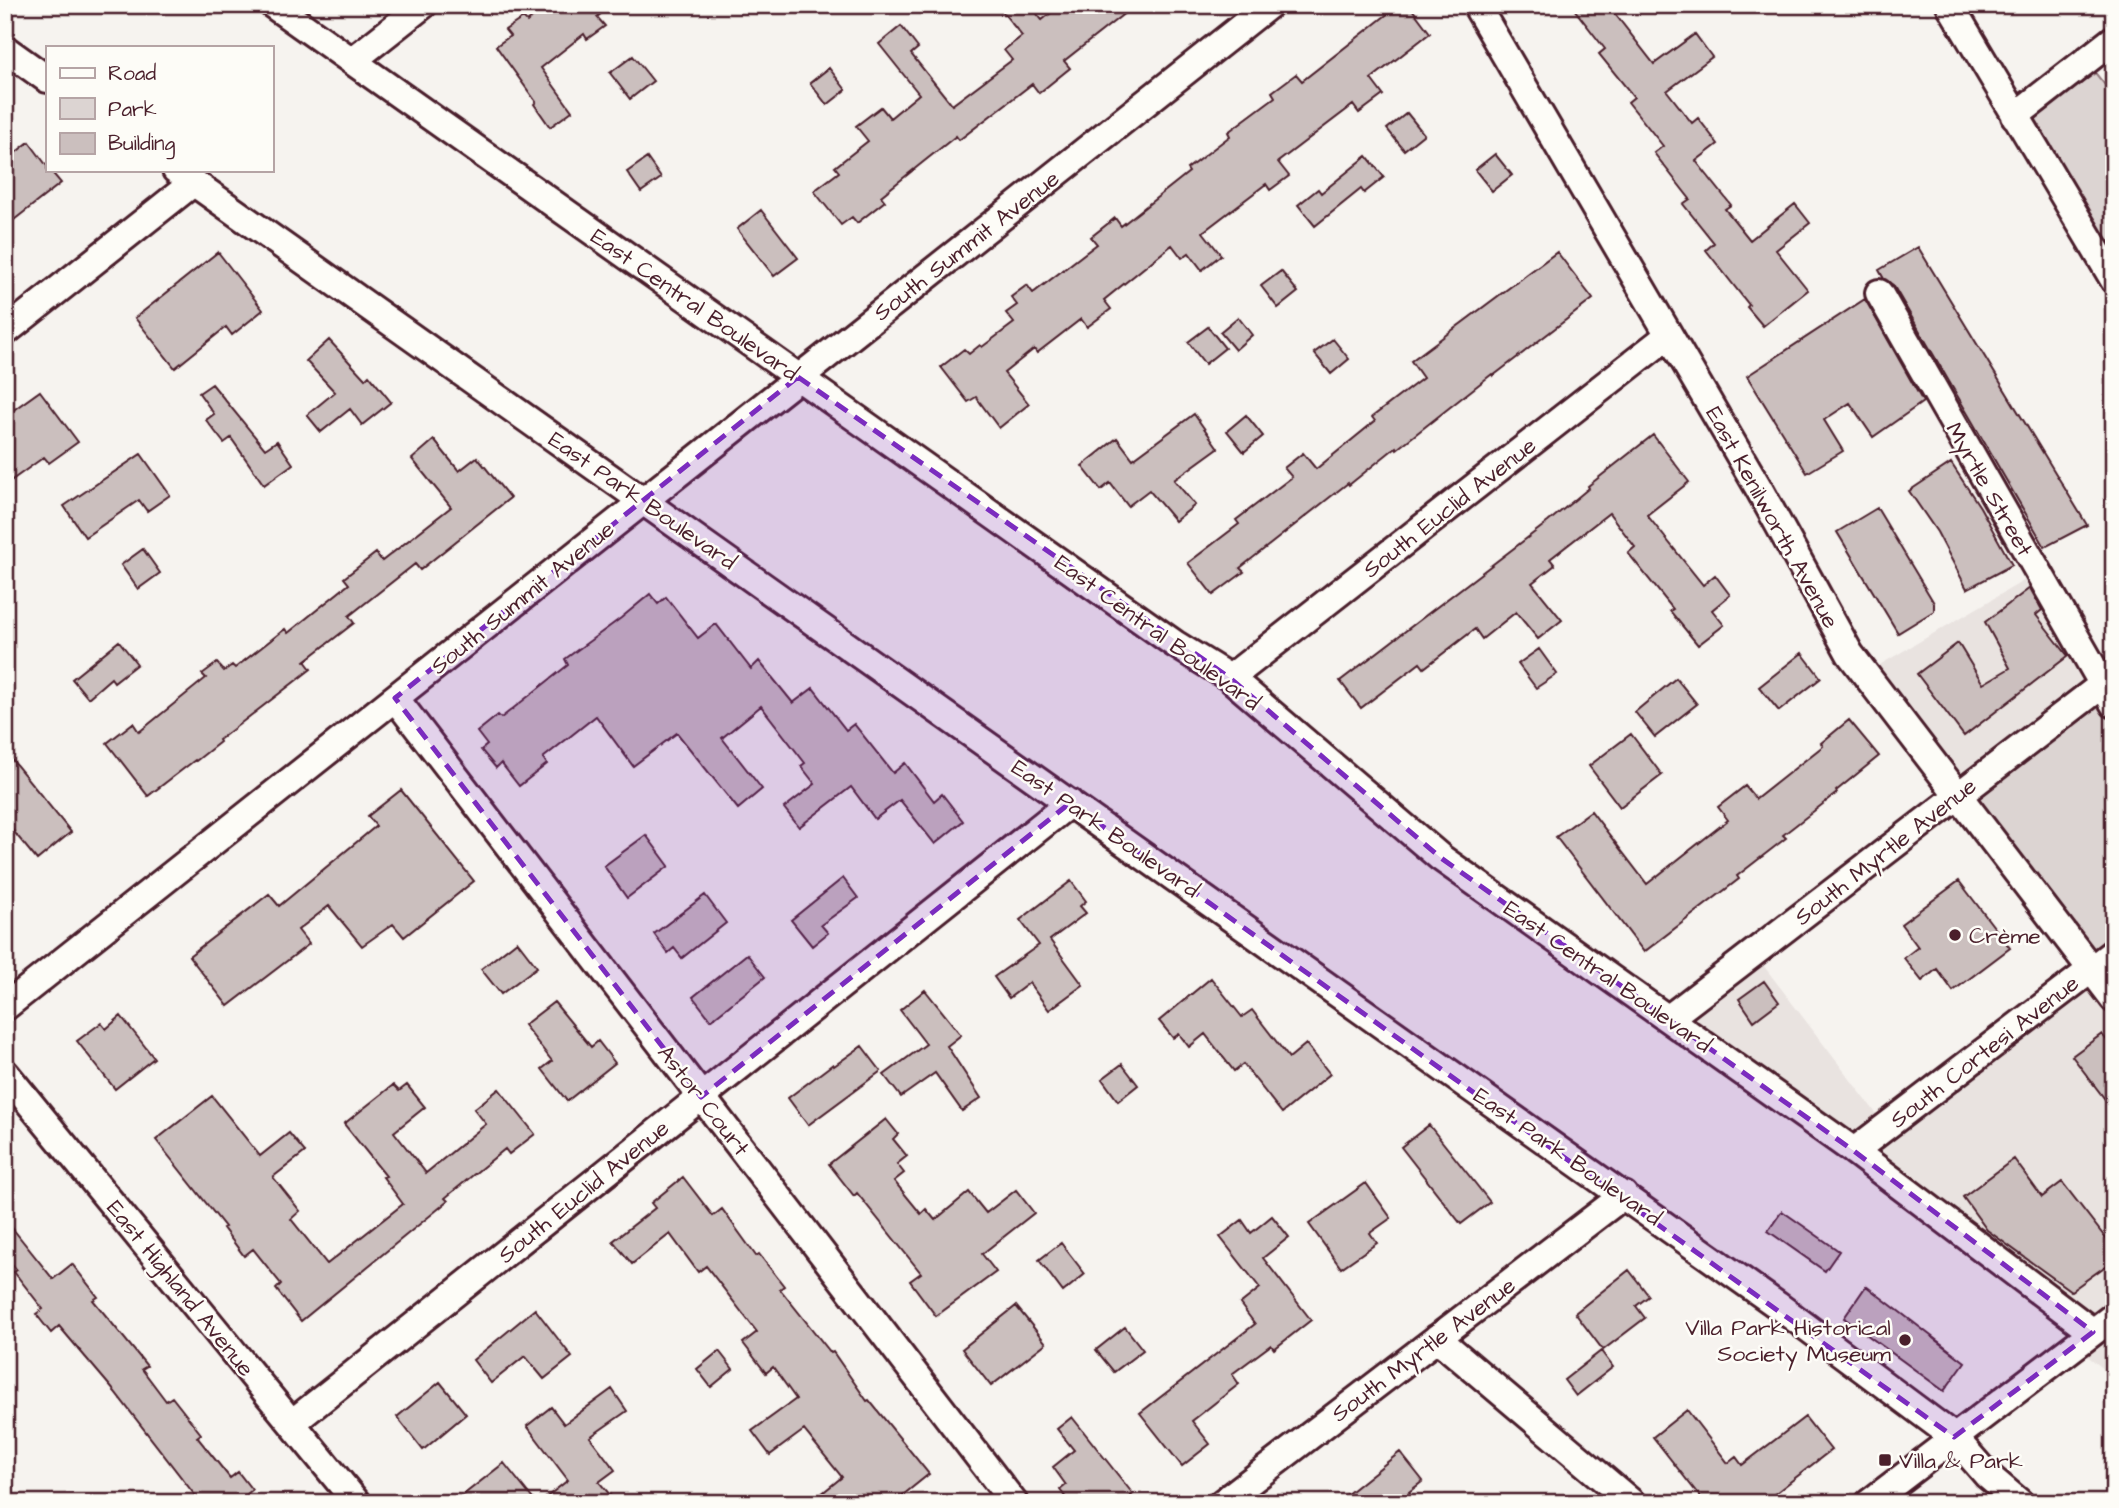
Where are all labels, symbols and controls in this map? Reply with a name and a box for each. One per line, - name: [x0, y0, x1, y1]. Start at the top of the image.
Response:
- legend: [46, 46, 273, 172]
- text: Road: [108, 59, 156, 88]
- text: Park: [108, 95, 157, 124]
- text: Building: [108, 129, 176, 160]
- street label: South Summit Avenue: [867, 163, 1066, 329]
- street label: East Central Boulevard: [584, 221, 805, 389]
- street label: East Kenilworth Avenue: [1698, 401, 1847, 634]
- street label: Myrtle Street: [1937, 417, 2041, 563]
- street label: East Park Boulevard: [542, 424, 743, 578]
- street label: South Euclid Avenue: [1356, 430, 1543, 586]
- street label: South Summit Avenue: [424, 514, 621, 682]
- street label: East Central Boulevard: [1048, 547, 1267, 719]
- street label: East Park Boulevard: [1005, 752, 1206, 906]
- street label: South Myrtle Avenue: [1788, 771, 1984, 934]
- street label: East Central Boulevard: [1497, 893, 1718, 1061]
- place label: Crème: [1969, 920, 2041, 952]
- marker: Crème: [1947, 927, 1963, 943]
- street label: South Cortesi Avenue: [1883, 968, 2086, 1136]
- street label: Astor Court: [650, 1038, 757, 1164]
- street label: East Park Boulevard: [1467, 1080, 1668, 1234]
- street label: South Euclid Avenue: [491, 1113, 676, 1271]
- street label: East Highland Avenue: [98, 1194, 261, 1384]
- street label: South Myrtle Avenue: [1325, 1270, 1523, 1430]
- place label: Villa Park Historical Society Museum: [1685, 1312, 1891, 1371]
- marker: Villa Park Historical Society Museum: [1897, 1332, 1913, 1348]
- place label: Villa & Park: [1899, 1445, 2023, 1477]
- marker: Villa & Park: [1877, 1452, 1893, 1468]

